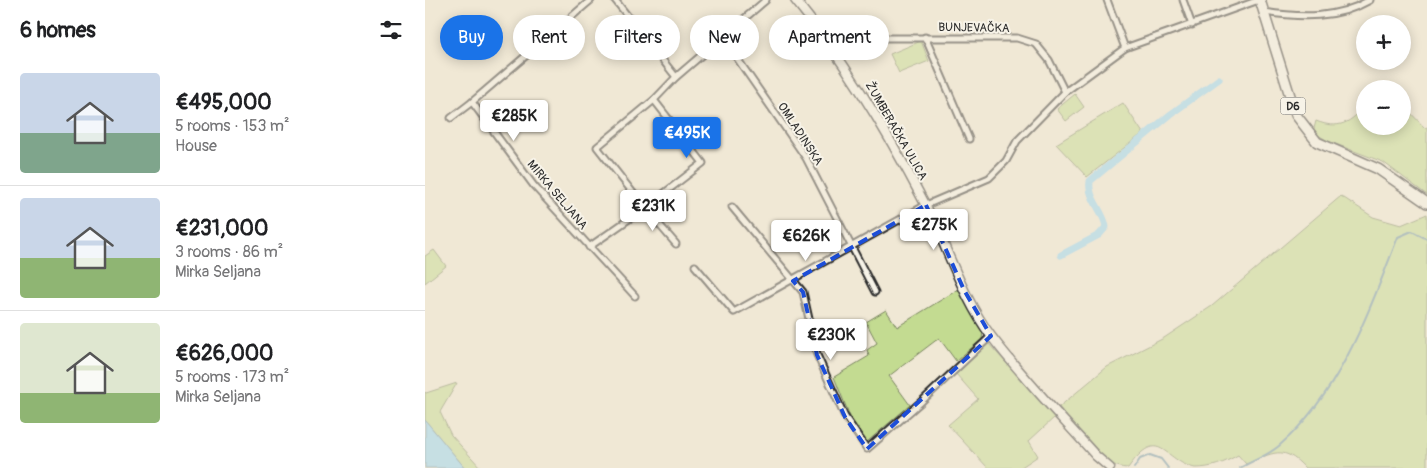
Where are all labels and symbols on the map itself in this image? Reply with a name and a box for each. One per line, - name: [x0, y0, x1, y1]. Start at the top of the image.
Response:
- street label: BUNJEVAČKA: [938, 19, 1010, 36]
- street label: ŽUMBERAČKA ULICA: [862, 79, 931, 183]
- road number: D6: [1281, 98, 1305, 114]
- pin: €285K: [479, 100, 549, 142]
- street label: OMLADINSKA: [774, 100, 826, 168]
- pin: €495K: [652, 116, 722, 159]
- street label: MIRKA SELJANA: [524, 157, 591, 233]
- pin: €231K: [618, 190, 688, 232]
- pin: €275K: [899, 208, 969, 251]
- pin: €626K: [771, 220, 841, 262]
- pin: €230K: [796, 318, 866, 361]

